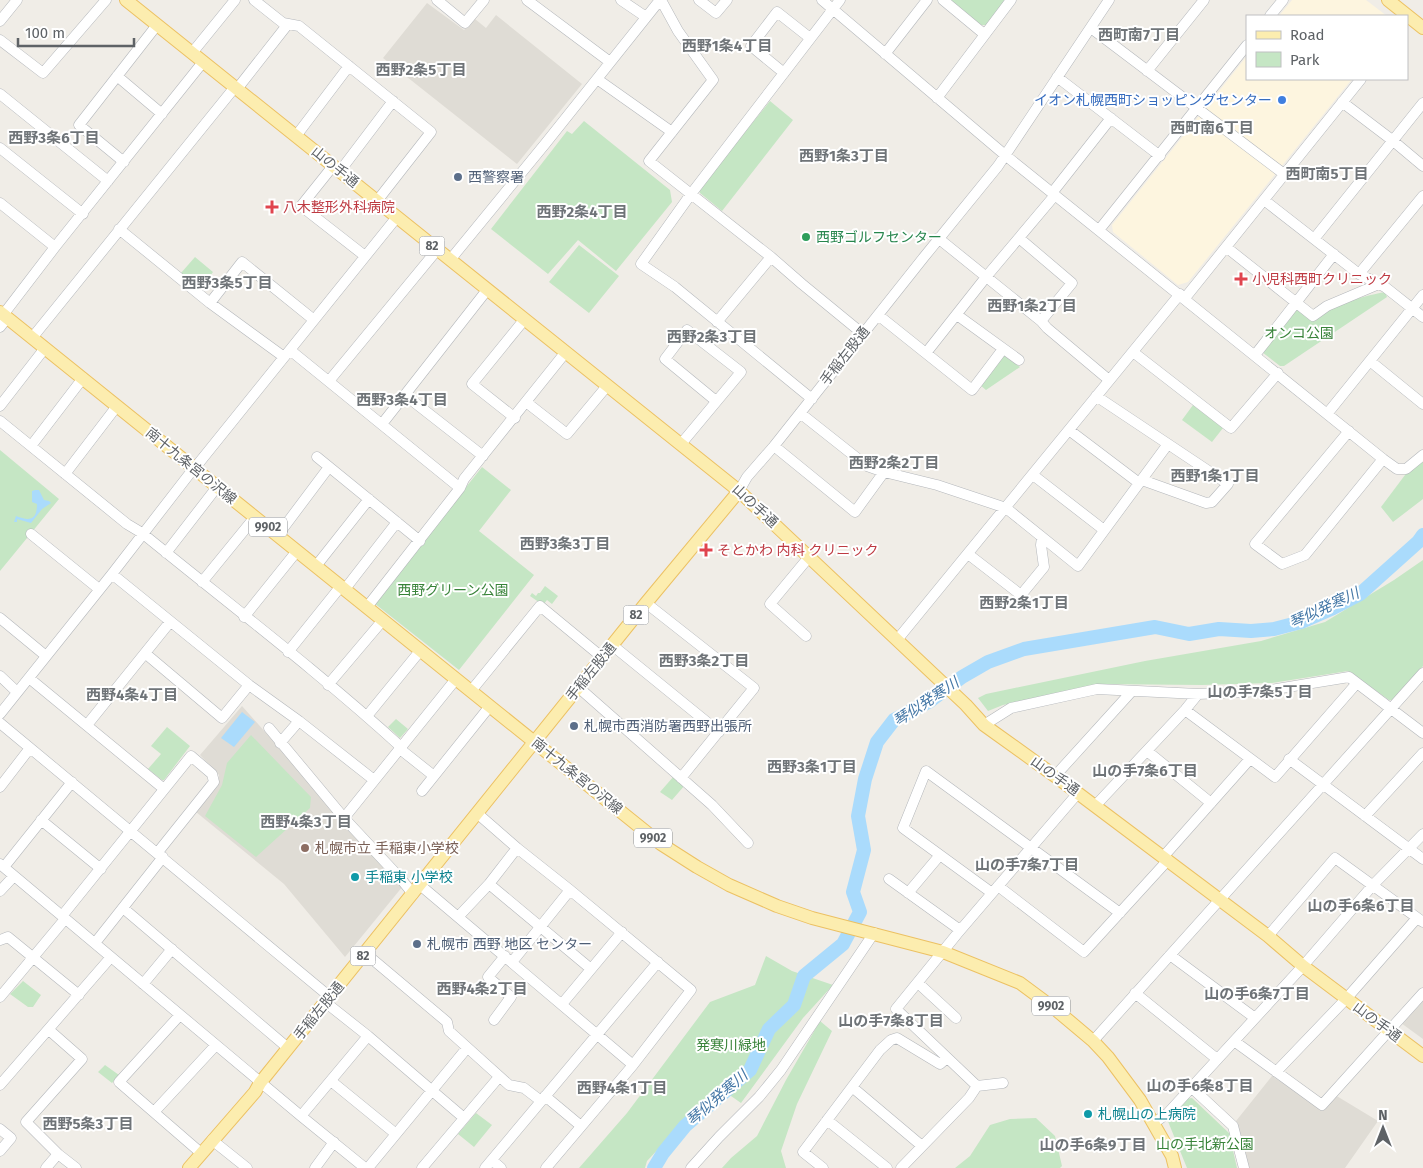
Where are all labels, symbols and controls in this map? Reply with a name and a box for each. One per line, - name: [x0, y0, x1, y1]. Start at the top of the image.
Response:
- scale bar: [18, 15, 134, 47]
- legend: [1246, 15, 1408, 80]
- text: 100 m: [25, 24, 65, 42]
- district label: 西町南7丁目: [1098, 26, 1180, 44]
- text: Road: [1290, 26, 1325, 44]
- district label: 西野1条4丁目: [682, 37, 772, 55]
- text: Park: [1290, 51, 1320, 69]
- district label: 西野2条5丁目: [376, 61, 466, 79]
- place label: イオン札幌西町ショッピングセンター: [1034, 92, 1272, 109]
- marker: イオン札幌西町ショッピングセンター: [1276, 94, 1288, 106]
- district label: 西町南6丁目: [1170, 119, 1254, 137]
- district label: 西野3条6丁目: [8, 129, 100, 147]
- street label: 山の手通: [308, 143, 362, 191]
- district label: 西野1条3丁目: [799, 147, 889, 165]
- district label: 西町南5丁目: [1285, 165, 1369, 183]
- place label: 西警察署: [468, 169, 524, 186]
- marker: 西警察署: [452, 171, 464, 183]
- place label: 八木整形外科病院: [283, 199, 395, 216]
- marker: 八木整形外科病院: [265, 200, 279, 214]
- district label: 西野2条4丁目: [536, 203, 628, 221]
- place label: 西野ゴルフセンター: [816, 229, 942, 246]
- marker: 西野ゴルフセンター: [800, 231, 812, 243]
- road number: 82: [420, 237, 444, 256]
- place label: 小児科西町クリニック: [1252, 271, 1392, 288]
- marker: 小児科西町クリニック: [1234, 272, 1248, 286]
- district label: 西野3条5丁目: [182, 274, 272, 292]
- district label: 西野1条2丁目: [987, 297, 1077, 315]
- street label: 手稲左股通: [817, 323, 873, 389]
- park label: オンコ公園: [1264, 325, 1334, 342]
- district label: 西野2条3丁目: [667, 328, 757, 346]
- district label: 西野3条4丁目: [356, 391, 448, 409]
- street label: 南十九条宮の沢線: [142, 424, 240, 508]
- district label: 西野2条2丁目: [849, 454, 939, 472]
- district label: 西野1条1丁目: [1171, 467, 1259, 485]
- street label: 山の手通: [729, 481, 781, 531]
- road number: 9902: [249, 518, 287, 536]
- district label: 西野3条3丁目: [520, 535, 610, 553]
- place label: そとかわ 内科 クリニック: [717, 542, 878, 559]
- marker: そとかわ 内科 クリニック: [699, 543, 713, 557]
- park label: 西野グリーン公園: [397, 582, 509, 599]
- water label: 琴似発寒川: [1286, 583, 1364, 632]
- district label: 西野2条1丁目: [979, 594, 1069, 612]
- road number: 82: [624, 606, 648, 624]
- street label: 手稲左股通: [562, 639, 620, 705]
- district label: 西野3条2丁目: [659, 652, 749, 670]
- water label: 琴似発寒川: [890, 672, 964, 730]
- district label: 山の手7条5丁目: [1207, 683, 1313, 701]
- district label: 西野4条4丁目: [86, 686, 178, 704]
- place label: 札幌市西消防署西野出張所: [584, 718, 752, 735]
- marker: 札幌市西消防署西野出張所: [568, 720, 580, 732]
- street label: 南十九条宮の沢線: [528, 734, 626, 818]
- street label: 山の手通: [1027, 753, 1083, 799]
- district label: 西野3条1丁目: [767, 758, 857, 776]
- district label: 山の手7条6丁目: [1092, 762, 1198, 780]
- district label: 西野4条3丁目: [260, 813, 352, 831]
- road number: 9902: [634, 828, 672, 848]
- place label: 札幌市立 手稲東小学校: [315, 840, 459, 857]
- marker: 札幌市立 手稲東小学校: [299, 842, 311, 854]
- district label: 山の手7条7丁目: [975, 856, 1079, 874]
- place label: 手稲東 小学校: [365, 869, 453, 886]
- marker: 手稲東 小学校: [349, 871, 361, 883]
- district label: 山の手6条6丁目: [1308, 897, 1414, 915]
- place label: 札幌市 西野 地区 センター: [427, 936, 592, 953]
- marker: 札幌市 西野 地区 センター: [411, 938, 423, 950]
- road number: 82: [350, 946, 376, 966]
- street label: 手稲左股通: [290, 978, 348, 1044]
- district label: 西野4条2丁目: [436, 980, 528, 998]
- district label: 山の手6条7丁目: [1204, 985, 1310, 1003]
- road number: 9902: [1032, 996, 1070, 1016]
- street label: 山の手通: [1350, 998, 1404, 1046]
- district label: 山の手7条8丁目: [838, 1012, 944, 1030]
- park label: 発寒川緑地: [696, 1037, 766, 1054]
- water label: 琴似発寒川: [683, 1065, 753, 1129]
- district label: 山の手6条8丁目: [1146, 1077, 1254, 1095]
- district label: 西野4条1丁目: [577, 1079, 667, 1097]
- north arrow: [1358, 1103, 1408, 1153]
- place label: 札幌山の上病院: [1098, 1106, 1196, 1123]
- text: N: [1378, 1107, 1388, 1124]
- marker: 札幌山の上病院: [1082, 1108, 1094, 1120]
- district label: 西野5条3丁目: [43, 1115, 133, 1133]
- district label: 山の手6条9丁目: [1040, 1136, 1146, 1154]
- park label: 山の手北新公園: [1156, 1136, 1254, 1153]

